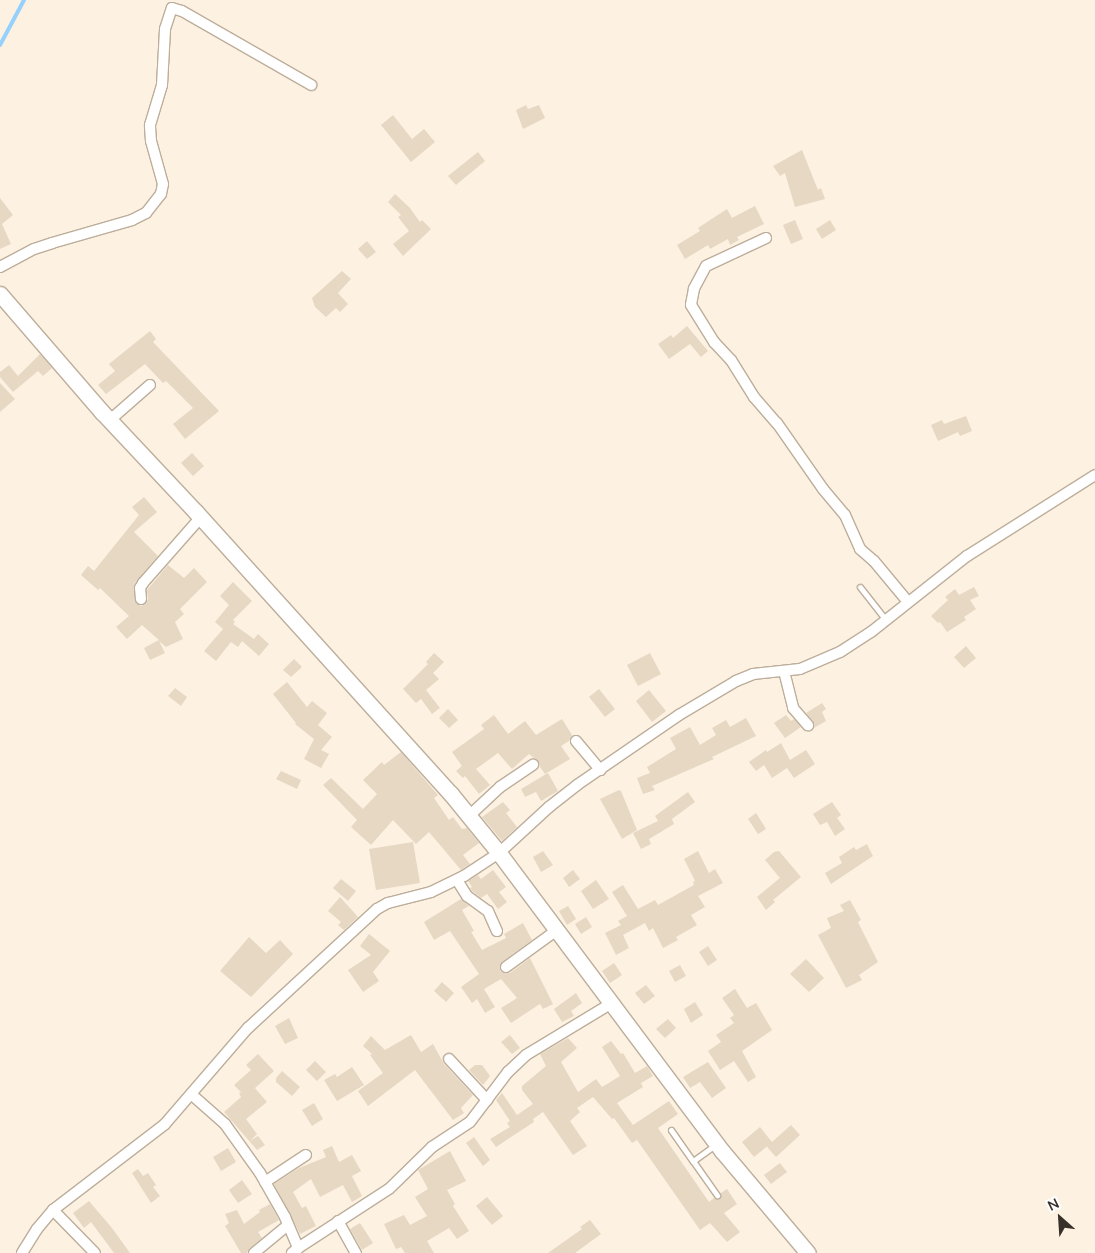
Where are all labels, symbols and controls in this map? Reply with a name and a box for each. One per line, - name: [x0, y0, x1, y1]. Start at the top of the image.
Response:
- north arrow: [1035, 1193, 1085, 1243]
- text: N: [1045, 1194, 1062, 1215]

